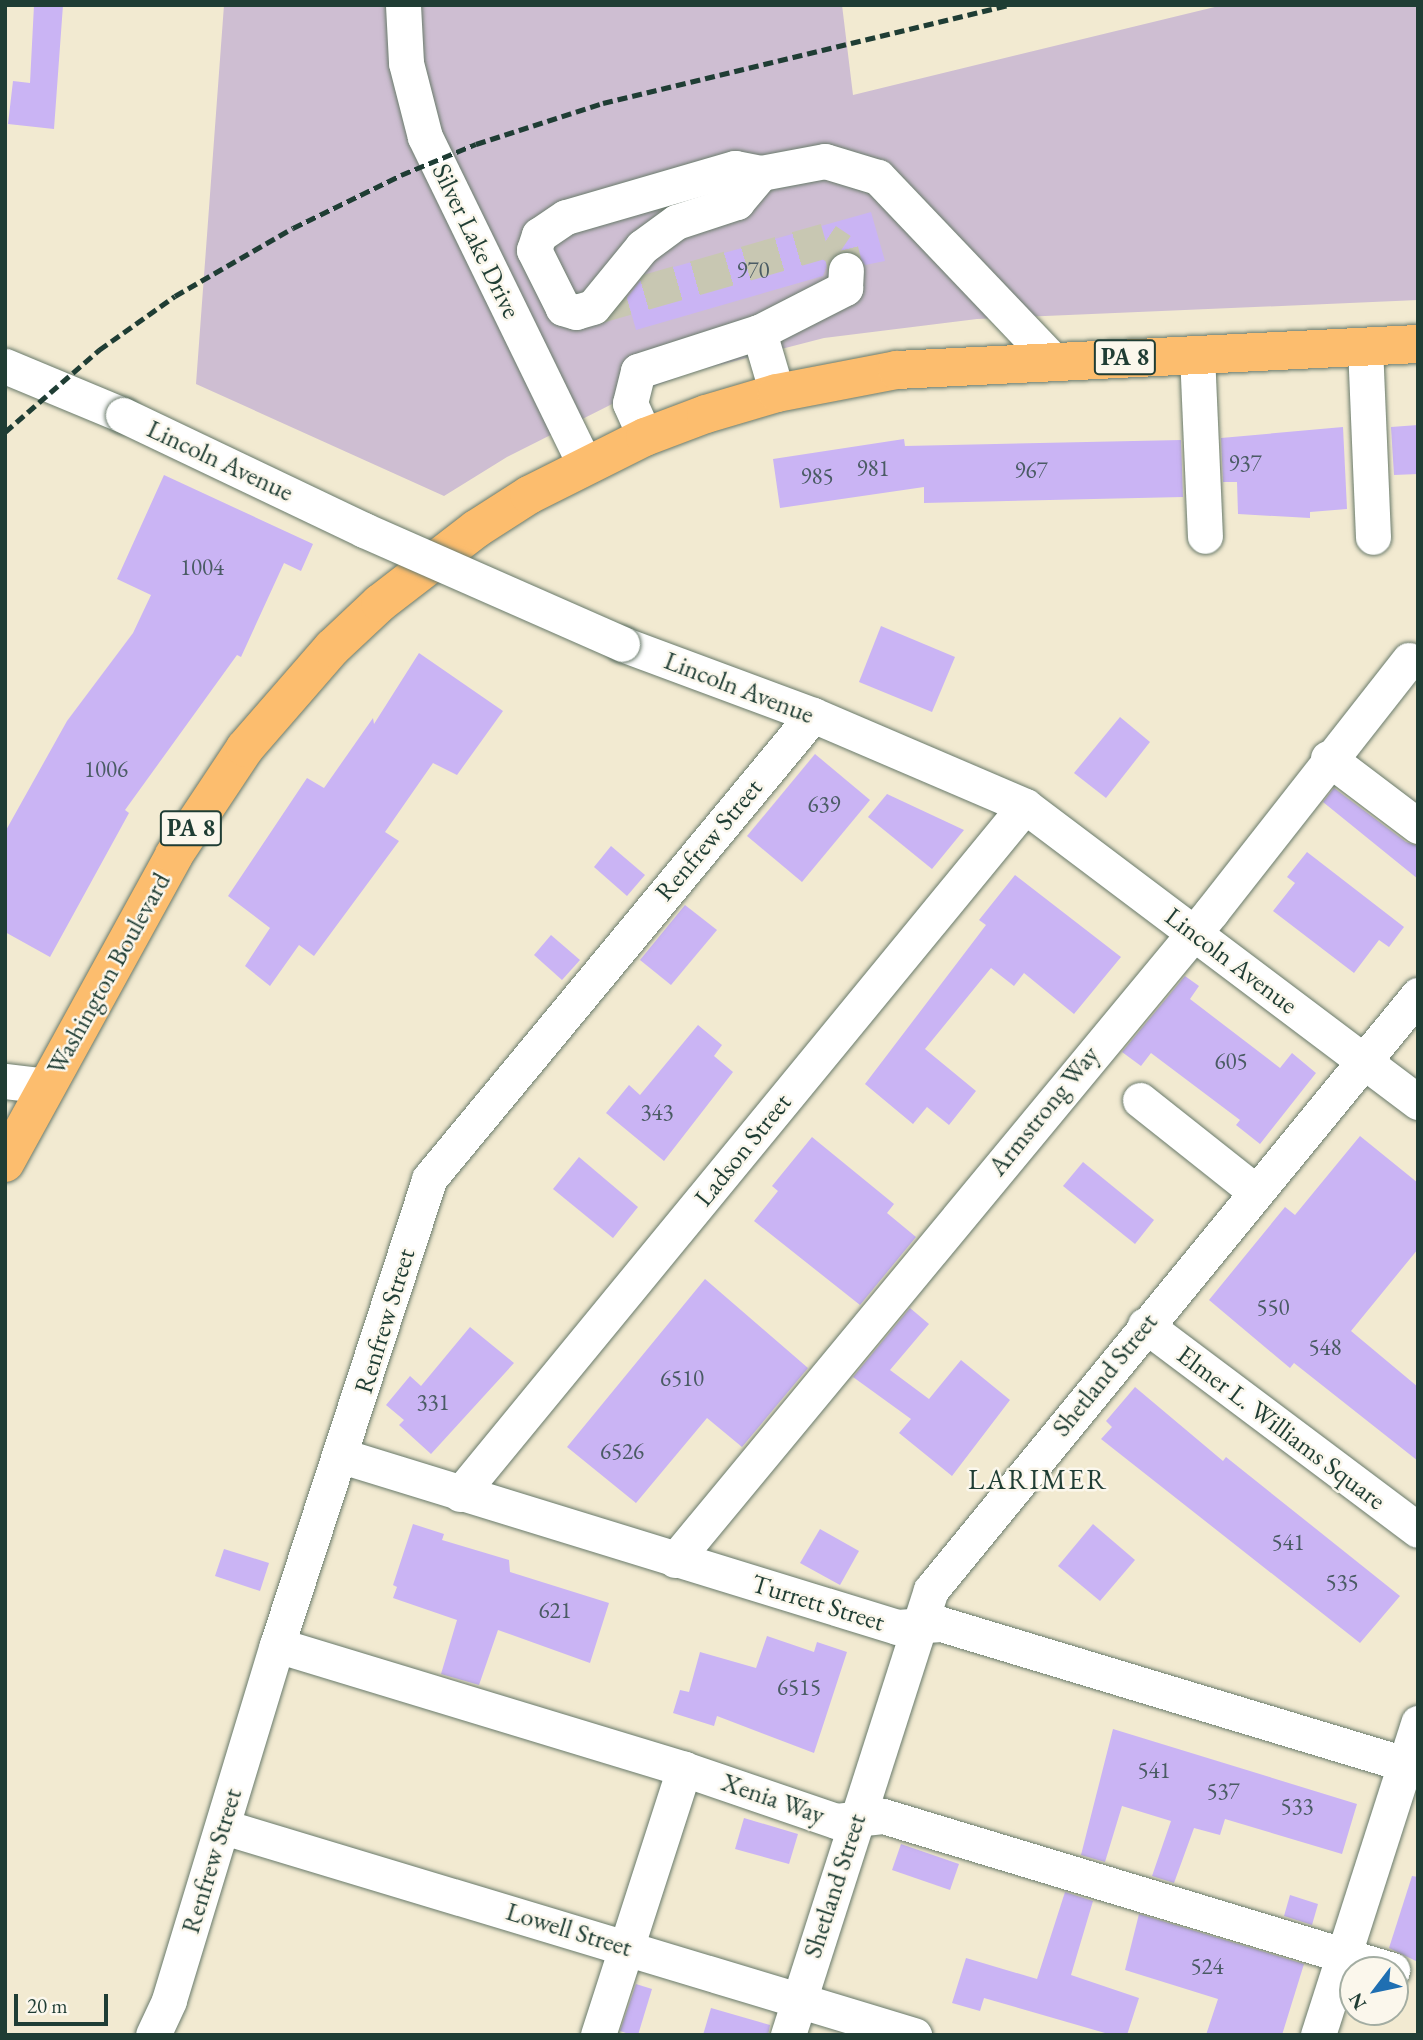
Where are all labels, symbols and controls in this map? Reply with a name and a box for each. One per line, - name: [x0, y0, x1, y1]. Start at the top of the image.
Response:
- street label: Silver Lake Drive: [425, 159, 527, 323]
- house number: 970: [736, 256, 770, 284]
- road number: PA 8: [1094, 336, 1156, 378]
- street label: Lincoln Avenue: [142, 414, 298, 508]
- house number: 937: [1228, 449, 1262, 477]
- house number: 981: [856, 454, 890, 482]
- house number: 967: [1014, 456, 1048, 484]
- house number: 985: [800, 462, 834, 490]
- house number: 1004: [180, 553, 224, 581]
- street label: Lincoln Avenue: [660, 645, 818, 731]
- house number: 1006: [84, 755, 128, 783]
- street label: Renfrew Street: [649, 773, 769, 907]
- house number: 639: [807, 790, 841, 818]
- road number: PA 8: [160, 808, 222, 848]
- street label: Washington Boulevard: [41, 868, 177, 1080]
- street label: Lincoln Avenue: [1159, 901, 1303, 1021]
- street label: Armstrong Way: [982, 1040, 1106, 1182]
- house number: 605: [1214, 1047, 1248, 1075]
- street label: Ladson Street: [688, 1087, 798, 1213]
- house number: 343: [640, 1098, 674, 1126]
- street label: Renfrew Street: [348, 1245, 422, 1397]
- house number: 550: [1256, 1293, 1290, 1321]
- street label: Shetland Street: [1046, 1307, 1164, 1443]
- house number: 548: [1308, 1333, 1342, 1361]
- street label: Elmer L. Williams Square: [1171, 1339, 1391, 1517]
- house number: 6510: [660, 1364, 704, 1392]
- house number: 331: [416, 1388, 450, 1416]
- house number: 6526: [600, 1437, 644, 1465]
- district label: LARIMER: [969, 1462, 1107, 1496]
- house number: 541: [1271, 1528, 1305, 1556]
- street label: Turrett Street: [748, 1568, 888, 1638]
- house number: 535: [1325, 1568, 1359, 1596]
- house number: 621: [538, 1596, 572, 1624]
- house number: 6515: [777, 1673, 821, 1701]
- house number: 541: [1137, 1756, 1171, 1784]
- street label: Xenia Way: [717, 1767, 829, 1831]
- house number: 537: [1206, 1777, 1240, 1805]
- street label: Renfrew Street: [175, 1785, 249, 1937]
- house number: 533: [1280, 1792, 1314, 1820]
- street label: Shetland Street: [797, 1810, 873, 1962]
- street label: Lowell Street: [502, 1896, 636, 1964]
- house number: 524: [1190, 1952, 1224, 1980]
- north arrow: [1339, 1956, 1409, 2026]
- scale bar: [18, 1980, 112, 2024]
- text: N: [1343, 1988, 1372, 2014]
- text: 20 m: [27, 1992, 68, 2019]

